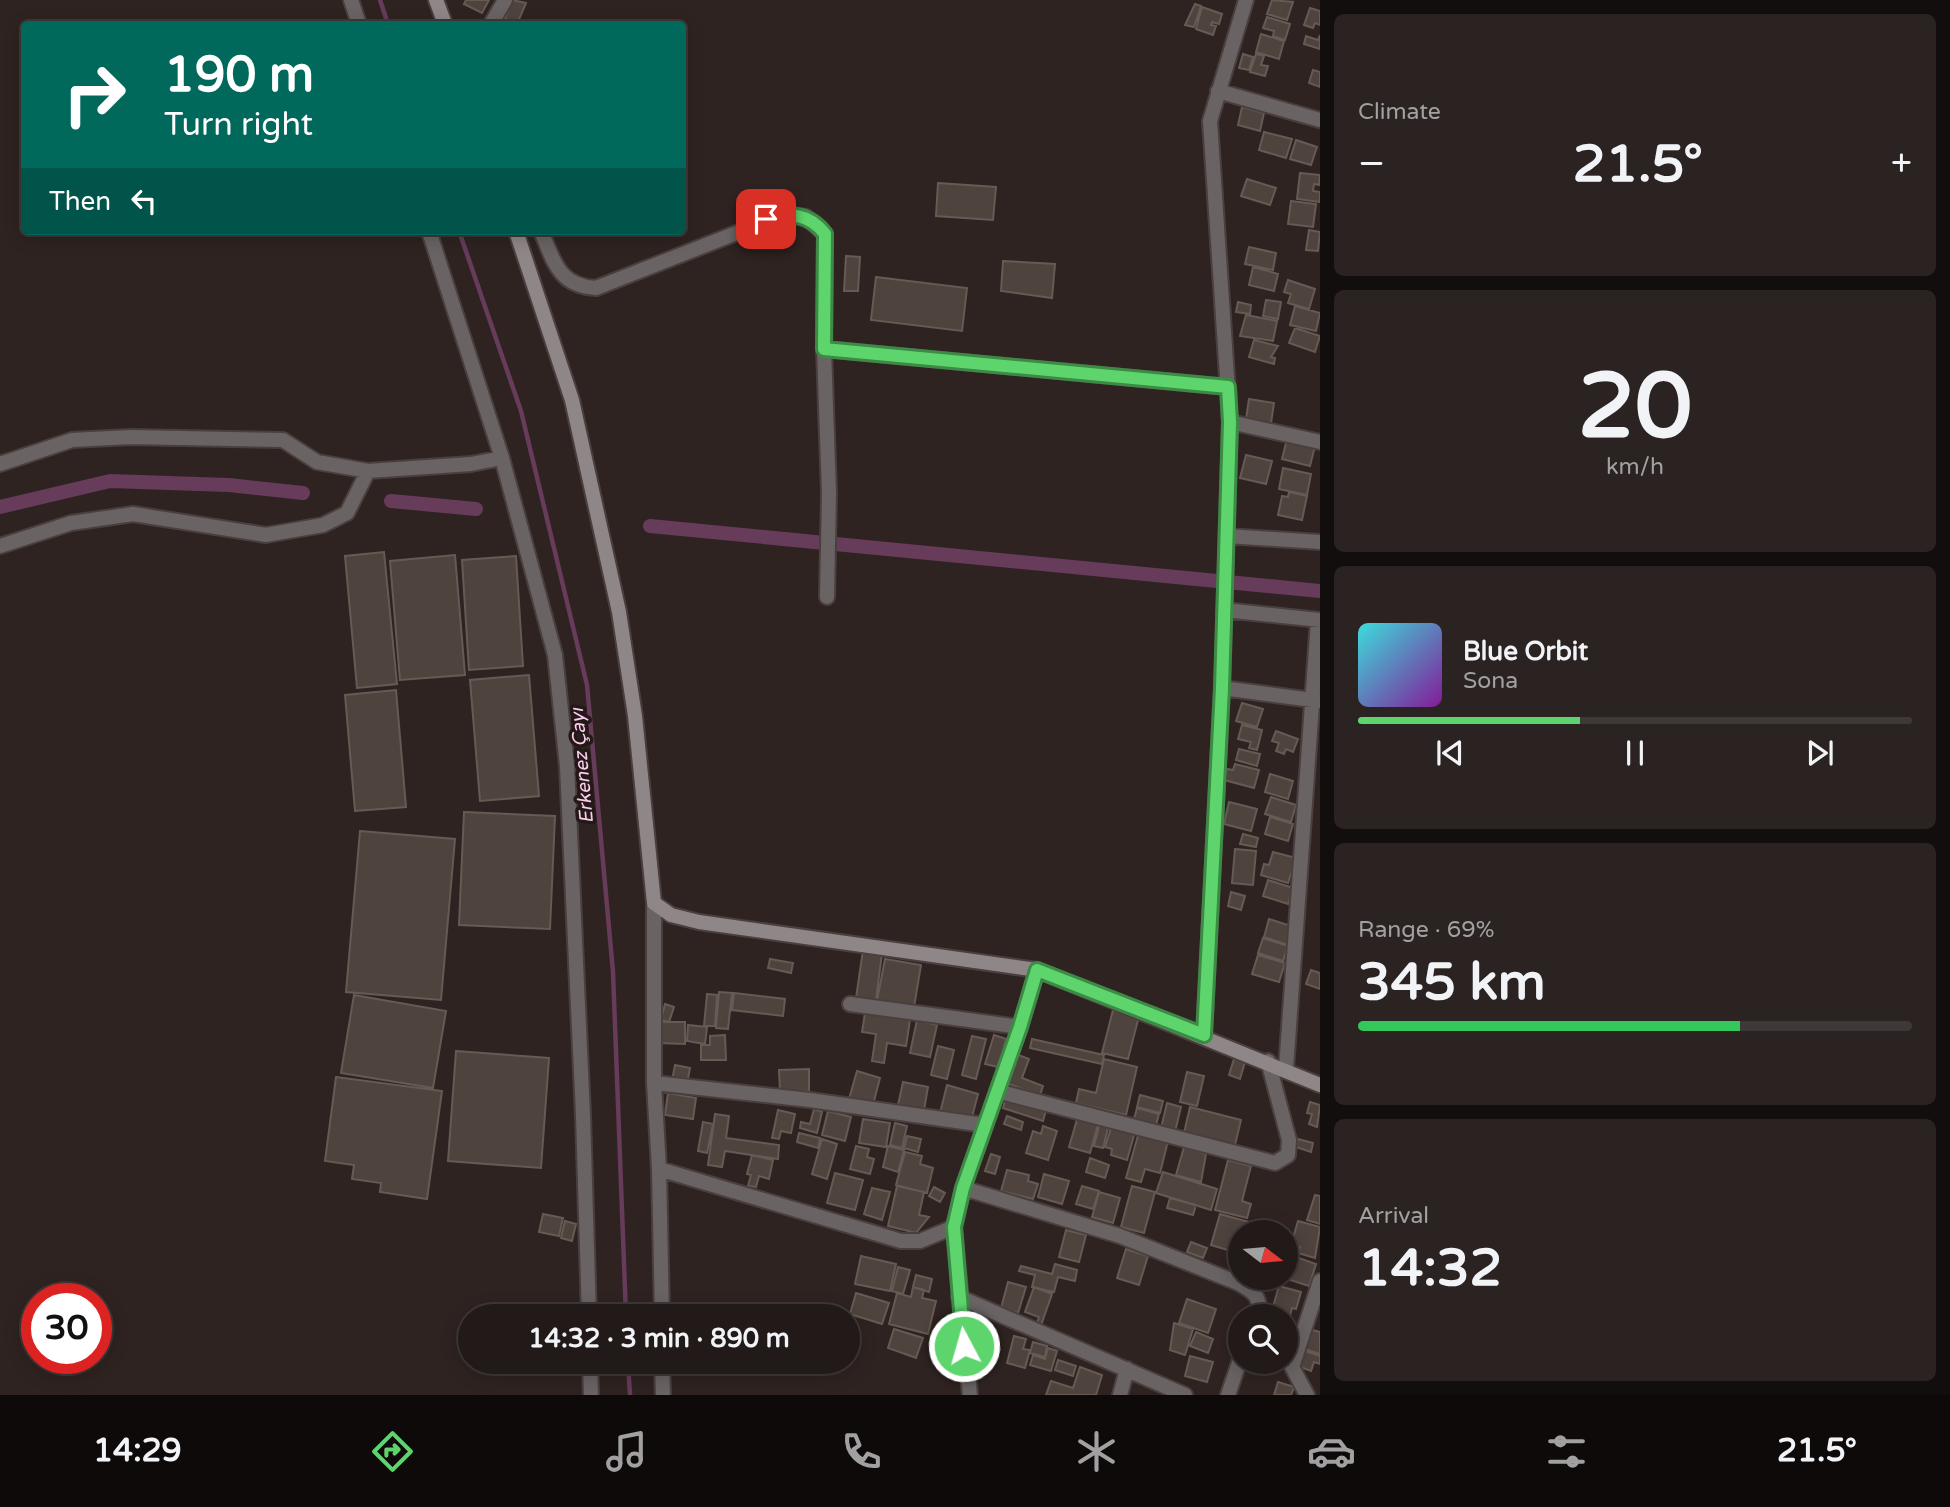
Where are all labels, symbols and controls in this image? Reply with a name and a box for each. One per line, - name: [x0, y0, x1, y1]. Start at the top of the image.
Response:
- text: 190 m: [164, 46, 314, 105]
- icon: right: [49, 49, 140, 140]
- text: Climate: [1358, 98, 1441, 126]
- text: Turn right: [164, 106, 313, 144]
- text: 21.5°: [1573, 133, 1703, 196]
- text: −: [1358, 141, 1385, 187]
- text: +: [1891, 141, 1912, 187]
- icon: left: [125, 182, 163, 220]
- text: Then: [49, 186, 111, 217]
- pin: [736, 189, 796, 249]
- icon: arrive: [747, 200, 785, 238]
- text: 20: [1578, 352, 1692, 462]
- text: km/h: [1606, 453, 1664, 481]
- text: Blue Orbit: [1463, 636, 1588, 667]
- text: Sona: [1463, 667, 1518, 695]
- water label: Erkenez Çayı: [566, 706, 598, 824]
- icon: previous: [1431, 734, 1469, 772]
- icon: pause: [1616, 734, 1654, 772]
- icon: next: [1801, 734, 1839, 772]
- text: Range · 69%: [1358, 916, 1494, 944]
- text: 345 km: [1358, 951, 1546, 1014]
- text: Arrival: [1358, 1202, 1429, 1230]
- north arrow: [1228, 1220, 1298, 1290]
- map controls: [1228, 1220, 1298, 1374]
- text: 14:32: [1358, 1237, 1502, 1300]
- speed limit sign: 30: [21, 1283, 112, 1374]
- button: search: [1228, 1304, 1298, 1374]
- position arrow: [927, 1309, 1001, 1383]
- text: 14:32 · 3 min · 890 m: [528, 1323, 790, 1354]
- icon: directions: [368, 1427, 417, 1476]
- icon: music: [602, 1427, 651, 1476]
- icon: phone: [837, 1427, 886, 1476]
- icon: climate: [1072, 1427, 1121, 1476]
- icon: car: [1307, 1427, 1356, 1476]
- icon: filters: [1542, 1427, 1591, 1476]
- text: 14:29: [93, 1432, 182, 1470]
- text: 21.5°: [1777, 1432, 1857, 1470]

